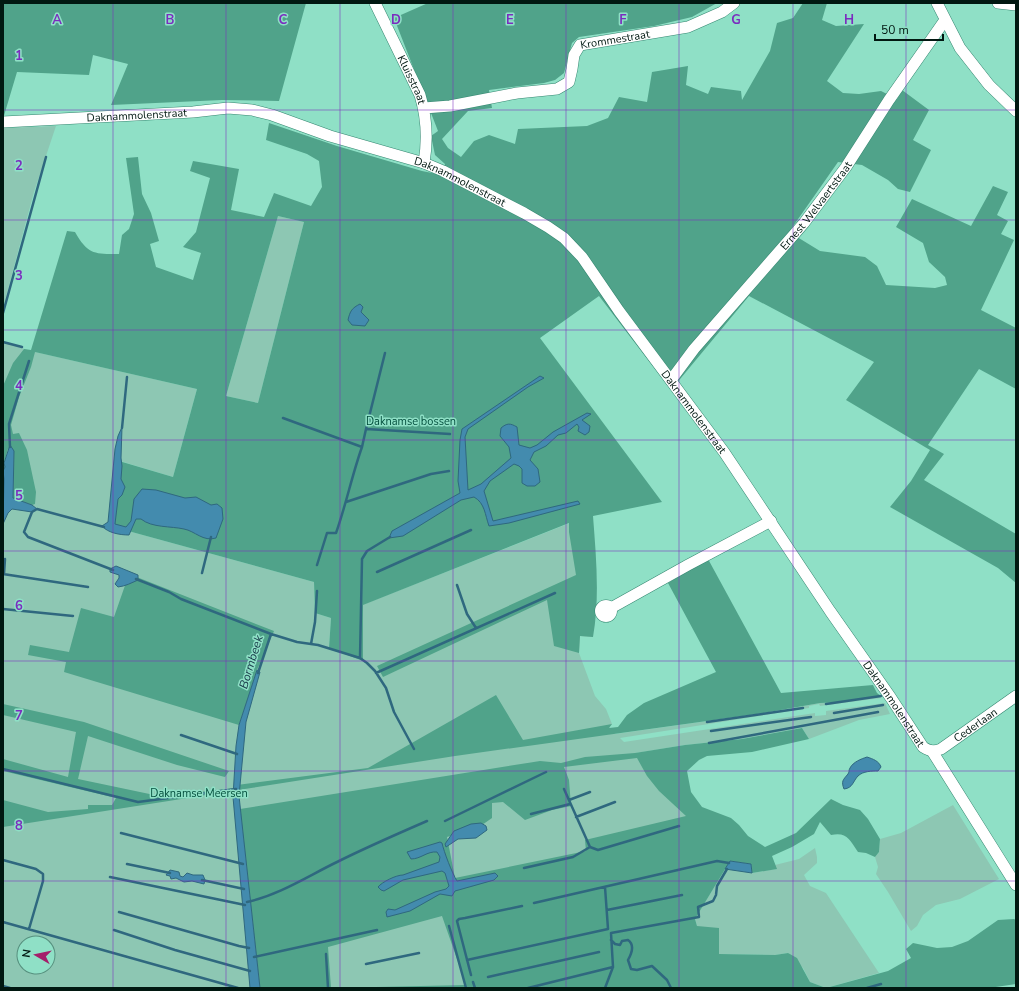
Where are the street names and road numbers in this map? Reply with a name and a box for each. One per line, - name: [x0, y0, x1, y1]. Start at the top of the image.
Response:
- street label: Krommestraat: [579, 26, 651, 53]
- street label: Kluisstraat: [394, 53, 429, 106]
- street label: Daknammolenstraat: [86, 105, 188, 126]
- street label: Daknammolenstraat: [412, 154, 508, 210]
- street label: Ernest Welvaertstraat: [777, 158, 856, 253]
- street label: Daknammolenstraat: [658, 367, 730, 457]
- street label: Daknammolenstraat: [859, 658, 928, 750]
- street label: Cederlaan: [951, 705, 1000, 746]

